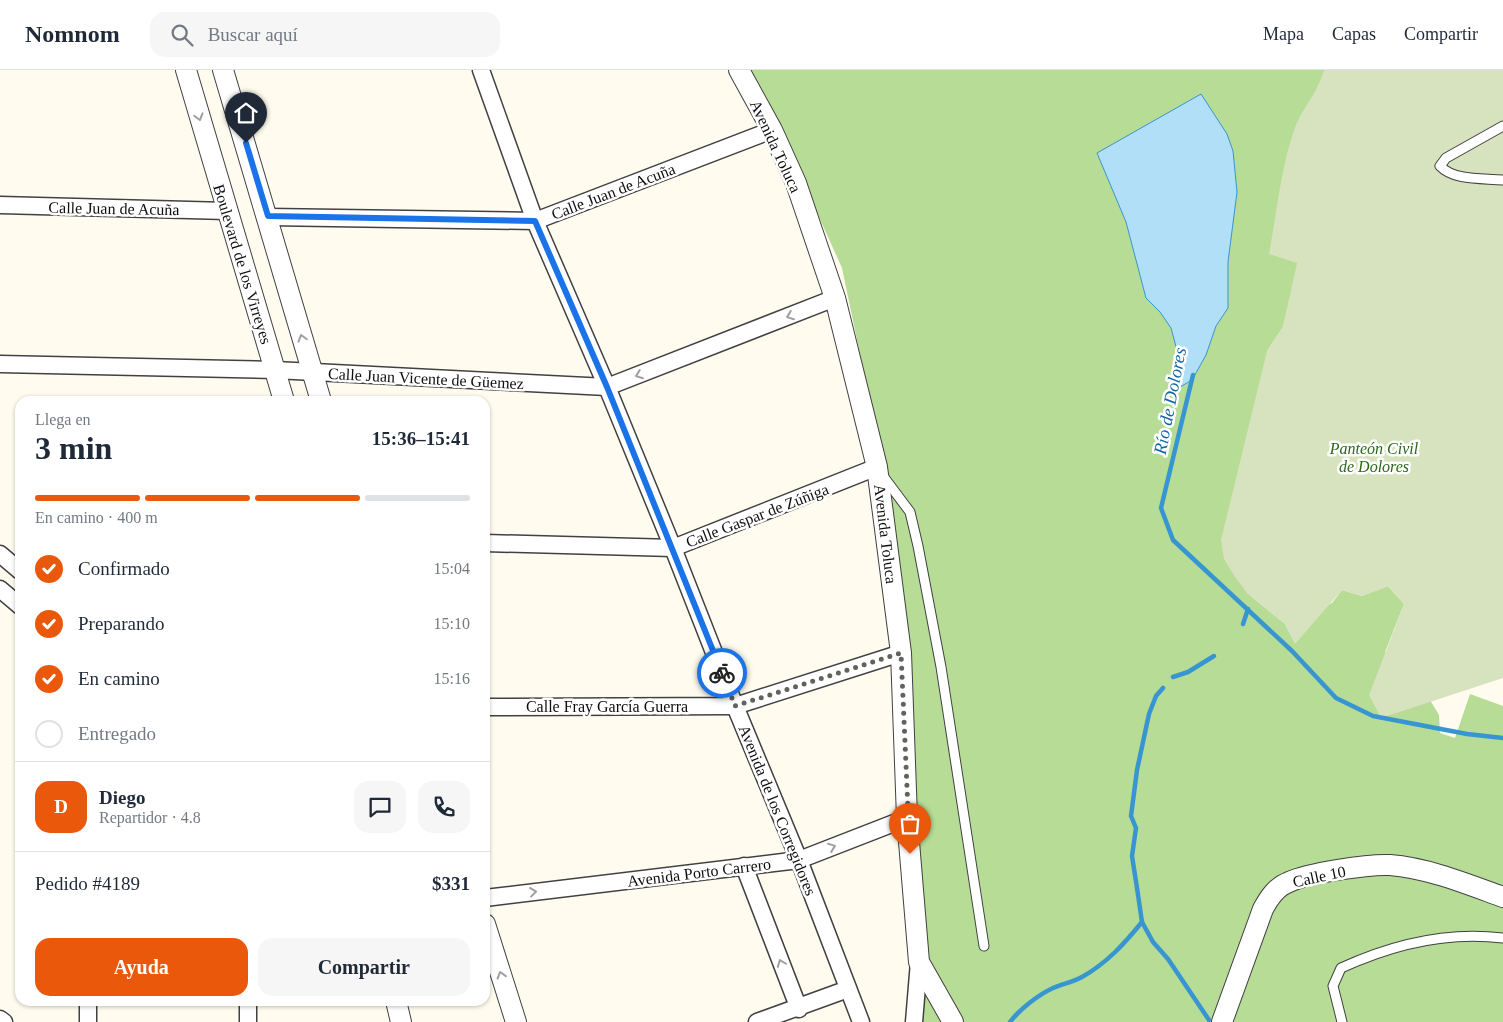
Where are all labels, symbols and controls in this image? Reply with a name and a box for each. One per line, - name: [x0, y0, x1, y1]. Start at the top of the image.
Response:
- search box: [150, 12, 500, 57]
- text: Nomnom: [25, 21, 120, 47]
- icon: search: [168, 21, 196, 49]
- text: Buscar aquí: [208, 24, 298, 45]
- text: Mapa: [1263, 24, 1304, 44]
- text: Capas: [1332, 24, 1376, 44]
- text: Compartir: [1404, 24, 1478, 44]
- pin: [225, 92, 267, 143]
- street label: Avenida Toluca: [747, 97, 804, 195]
- icon: home: [232, 99, 260, 127]
- one-way arrow: [194, 112, 204, 120]
- street label: Calle Juan de Acuña: [549, 160, 677, 223]
- street label: Boulevard de los Virreyes: [209, 182, 275, 346]
- street label: Calle Juan de Acuña: [48, 199, 180, 218]
- one-way arrow: [786, 310, 795, 320]
- one-way arrow: [298, 334, 308, 342]
- water label: Río de Dolores: [1150, 346, 1190, 457]
- street label: Calle Juan Vicente de Güemez: [328, 365, 524, 392]
- one-way arrow: [635, 369, 643, 379]
- text: Llega en: [35, 411, 91, 428]
- text: 15:36–15:41: [372, 428, 470, 449]
- text: 3 min: [35, 430, 112, 466]
- park label: Panteón Civil de Dolores: [1329, 440, 1419, 475]
- street label: Calle Gaspar de Zúñiga: [683, 480, 831, 551]
- street label: Avenida Toluca: [871, 483, 900, 585]
- text: En camino · 400 m: [35, 509, 158, 526]
- icon: check: [35, 555, 63, 583]
- text: Confirmado: [78, 558, 170, 579]
- text: 15:04: [434, 560, 470, 577]
- icon: check: [35, 610, 63, 638]
- text: Preparando: [78, 613, 165, 634]
- text: 15:10: [434, 615, 470, 632]
- courier: [697, 648, 747, 698]
- icon: bike: [708, 659, 736, 687]
- icon: check: [35, 665, 63, 693]
- text: En camino: [78, 668, 160, 689]
- text: 15:16: [434, 670, 470, 687]
- street label: Calle Fray García Guerra: [526, 698, 688, 716]
- street label: Avenida de los Corregidores: [735, 722, 820, 898]
- text: Entregado: [78, 723, 156, 744]
- button: chat: [354, 781, 406, 833]
- button: phone: [418, 781, 470, 833]
- text: Diego: [99, 787, 145, 808]
- text: D: [54, 796, 68, 817]
- pin: [889, 803, 931, 854]
- text: Repartidor · 4.8: [99, 809, 201, 826]
- icon: bag: [896, 810, 924, 838]
- one-way arrow: [827, 843, 835, 853]
- street label: Avenida Porto Carrero: [626, 855, 772, 890]
- street label: Calle 10: [1291, 863, 1347, 890]
- text: Pedido #4189: [35, 873, 140, 894]
- text: $331: [432, 873, 470, 894]
- one-way arrow: [530, 887, 538, 898]
- button: Ayuda: [35, 938, 248, 996]
- button: Compartir: [258, 938, 470, 996]
- one-way arrow: [777, 959, 787, 968]
- one-way arrow: [497, 972, 507, 980]

